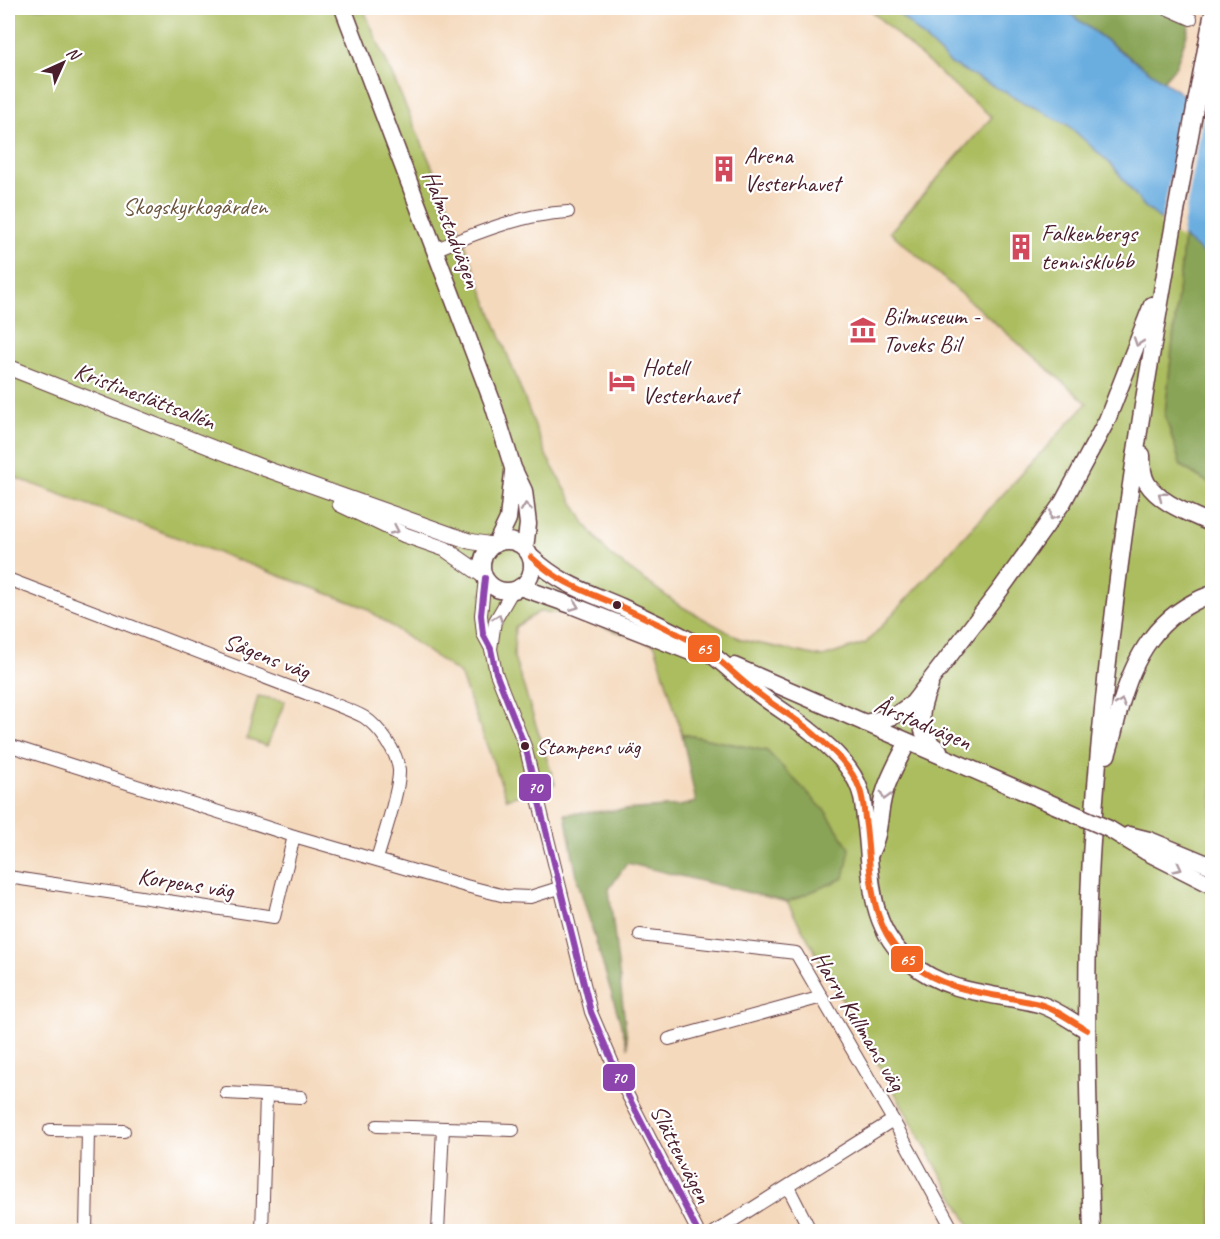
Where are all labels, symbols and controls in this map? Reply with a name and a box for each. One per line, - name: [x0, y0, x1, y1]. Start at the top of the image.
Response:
- north arrow: [33, 33, 93, 93]
- text: N: [62, 43, 86, 66]
- place label: Arena Vesterhavet: [744, 140, 843, 198]
- building icon: Arena Vesterhavet: [709, 154, 739, 184]
- street label: Halmstadvägen: [416, 166, 488, 292]
- park label: Skogskyrkogården: [123, 191, 269, 221]
- place label: Falkenbergs tennisklubb: [1041, 218, 1139, 276]
- building icon: Falkenbergs tennisklubb: [1006, 232, 1036, 262]
- place label: Bilmuseum - Toveks Bil: [883, 301, 981, 359]
- museum icon: Bilmuseum - Toveks Bil: [848, 315, 878, 345]
- one-way arrow: [1133, 336, 1146, 347]
- place label: Hotell Vesterhavet: [642, 352, 741, 410]
- street label: Kristineslättsallén: [70, 355, 221, 437]
- hotel icon: Hotell Vesterhavet: [607, 366, 637, 396]
- one-way arrow: [1157, 492, 1168, 503]
- one-way arrow: [520, 502, 533, 511]
- one-way arrow: [1049, 510, 1060, 521]
- one-way arrow: [389, 522, 400, 534]
- one-way arrow: [569, 599, 580, 612]
- unlabelled marker: [611, 599, 623, 611]
- one-way arrow: [490, 613, 503, 624]
- street label: Sågens väg: [220, 626, 316, 687]
- line badge: 65: [687, 634, 721, 663]
- text: 65: [697, 639, 713, 659]
- street label: Årstadvägen: [870, 689, 976, 757]
- one-way arrow: [1114, 698, 1126, 709]
- place label: Stampens väg: [536, 733, 642, 761]
- marker: Stampens väg: [519, 740, 531, 752]
- line badge: 70: [518, 773, 552, 802]
- text: 70: [528, 778, 544, 798]
- one-way arrow: [879, 790, 892, 800]
- street label: Korpens väg: [136, 861, 237, 906]
- one-way arrow: [1172, 861, 1182, 872]
- street label: Harry Kullmans väg: [805, 945, 913, 1098]
- line badge: 65: [890, 945, 924, 973]
- text: 65: [900, 950, 916, 970]
- line badge: 70: [602, 1063, 636, 1092]
- text: 70: [612, 1068, 628, 1088]
- street label: Slättenvägen: [643, 1100, 719, 1209]

